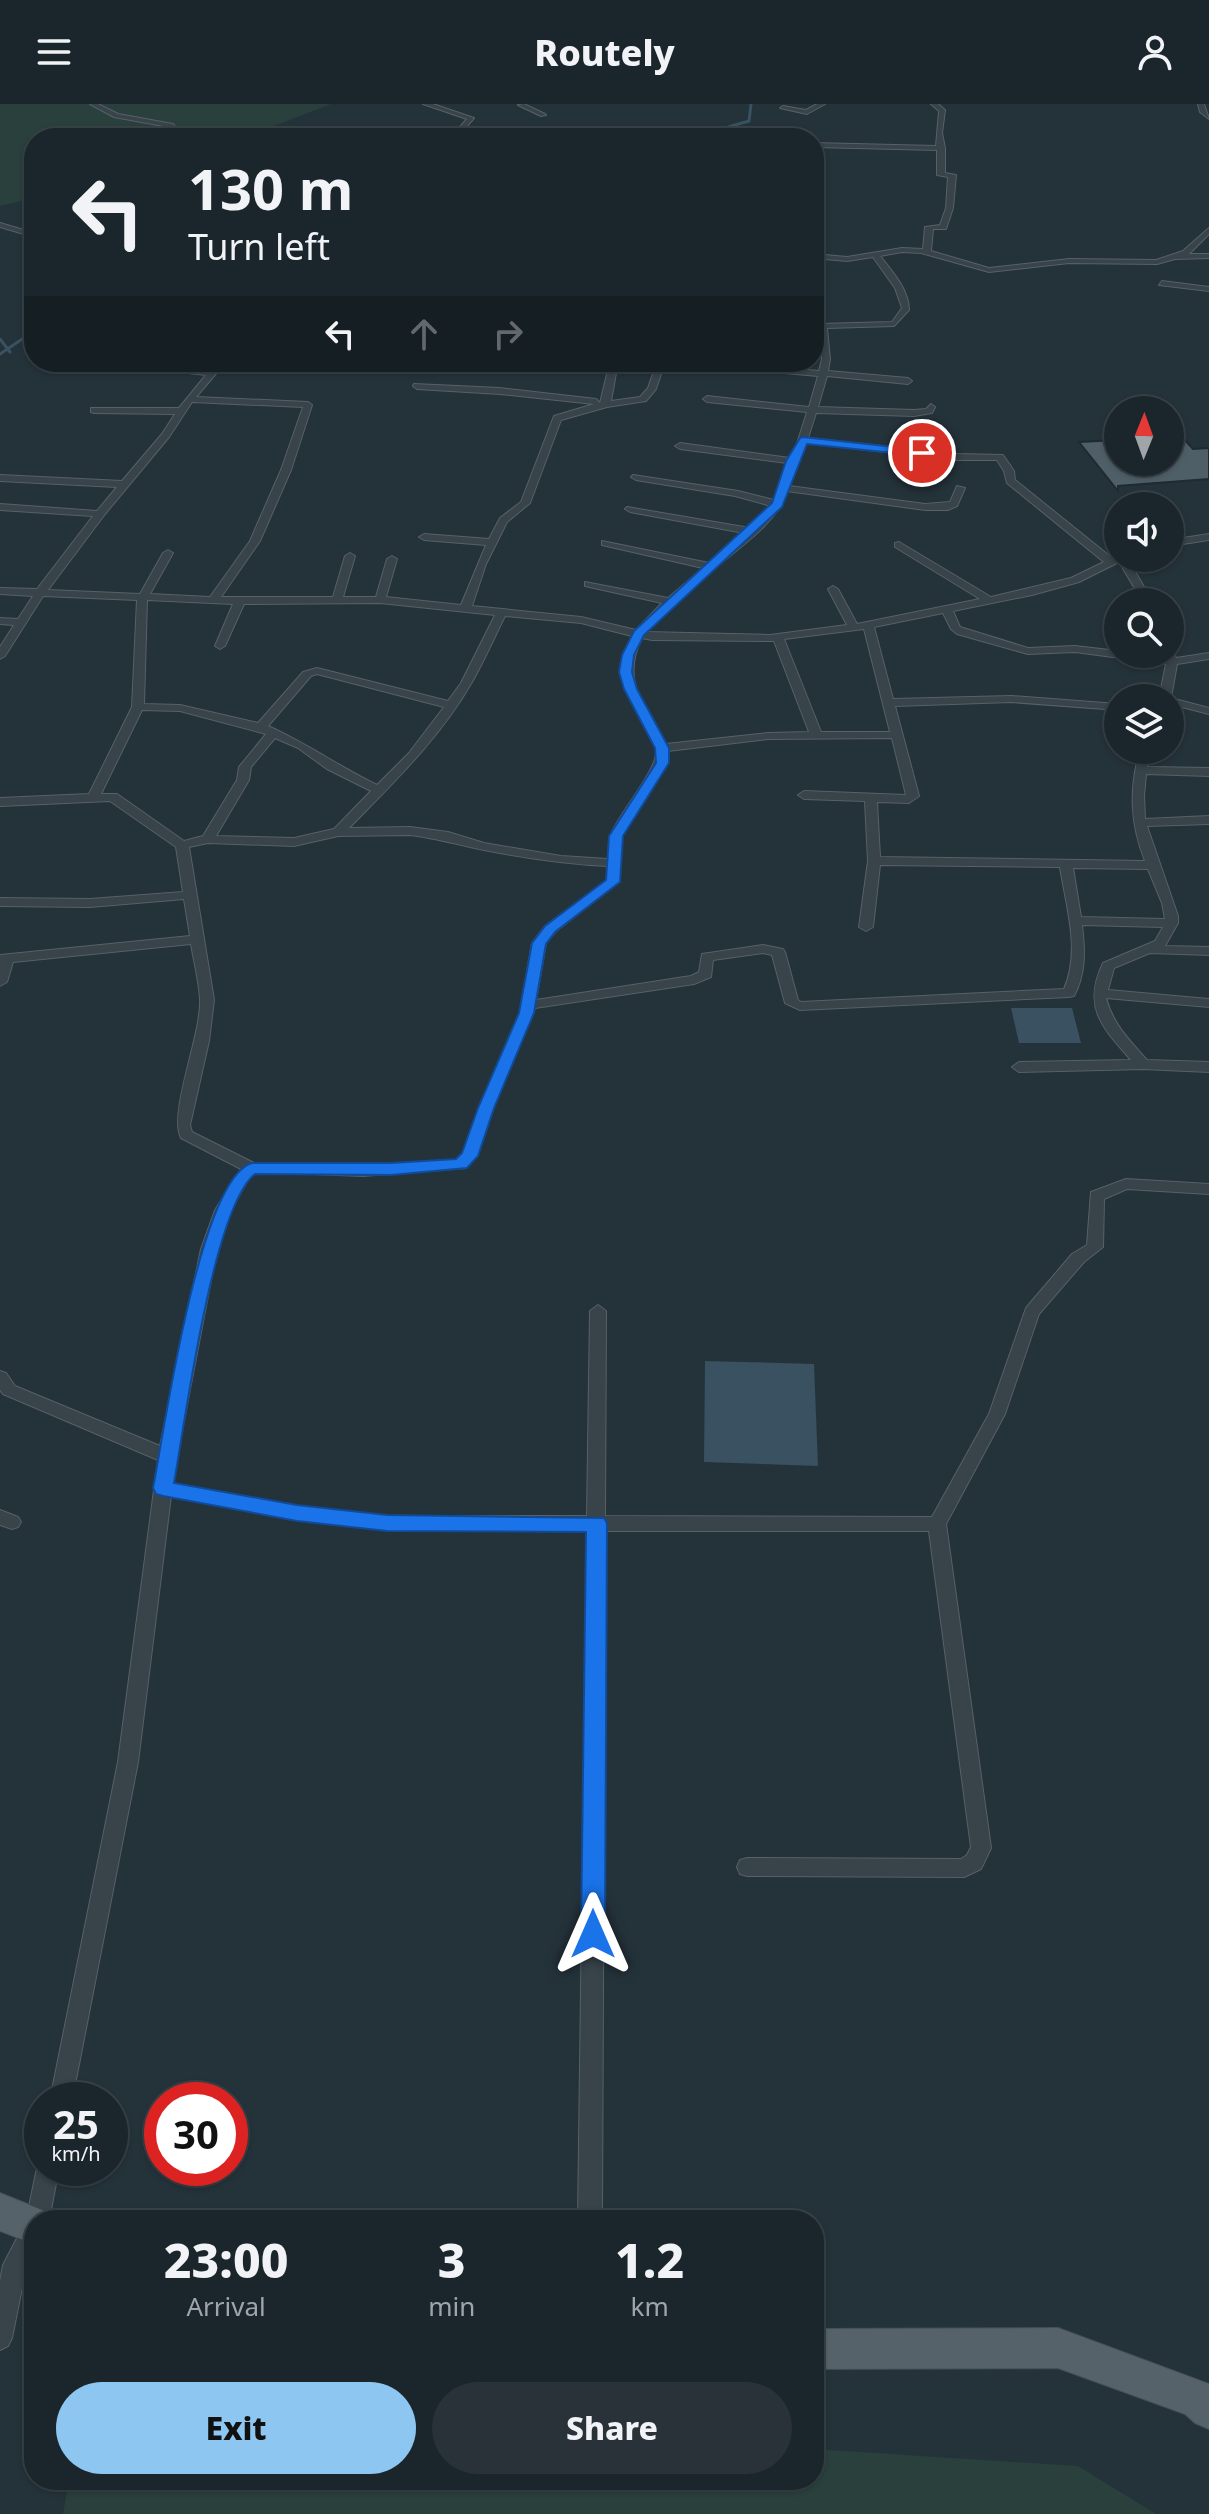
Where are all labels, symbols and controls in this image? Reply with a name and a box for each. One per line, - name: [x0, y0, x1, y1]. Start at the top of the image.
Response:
- text: Routely: [534, 28, 675, 77]
- icon: menu: [32, 30, 76, 74]
- icon: person: [1133, 30, 1177, 74]
- text: 130 m: [188, 150, 353, 226]
- icon: left: [56, 160, 160, 264]
- text: Turn left: [188, 222, 330, 271]
- icon: left: [318, 312, 362, 356]
- icon: ahead: [402, 312, 446, 356]
- icon: right: [486, 312, 530, 356]
- north arrow: [1104, 396, 1184, 476]
- map controls: [1104, 396, 1184, 764]
- pin: [888, 419, 956, 487]
- icon: arrive: [900, 431, 944, 475]
- button: sound: [1104, 492, 1184, 572]
- button: search: [1104, 588, 1184, 668]
- button: layers: [1104, 684, 1184, 764]
- position arrow: [551, 1892, 635, 1976]
- speed limit sign: 30: [144, 2082, 248, 2186]
- text: 25: [53, 2096, 99, 2151]
- text: km/h: [51, 2140, 101, 2167]
- text: 23:00: [164, 2227, 288, 2292]
- text: 3: [438, 2227, 466, 2292]
- text: 1.2: [615, 2227, 684, 2292]
- text: Arrival: [186, 2288, 266, 2324]
- text: min: [428, 2288, 475, 2324]
- text: km: [631, 2288, 669, 2324]
- button: Exit: [56, 2382, 416, 2474]
- button: Share: [432, 2382, 792, 2474]

